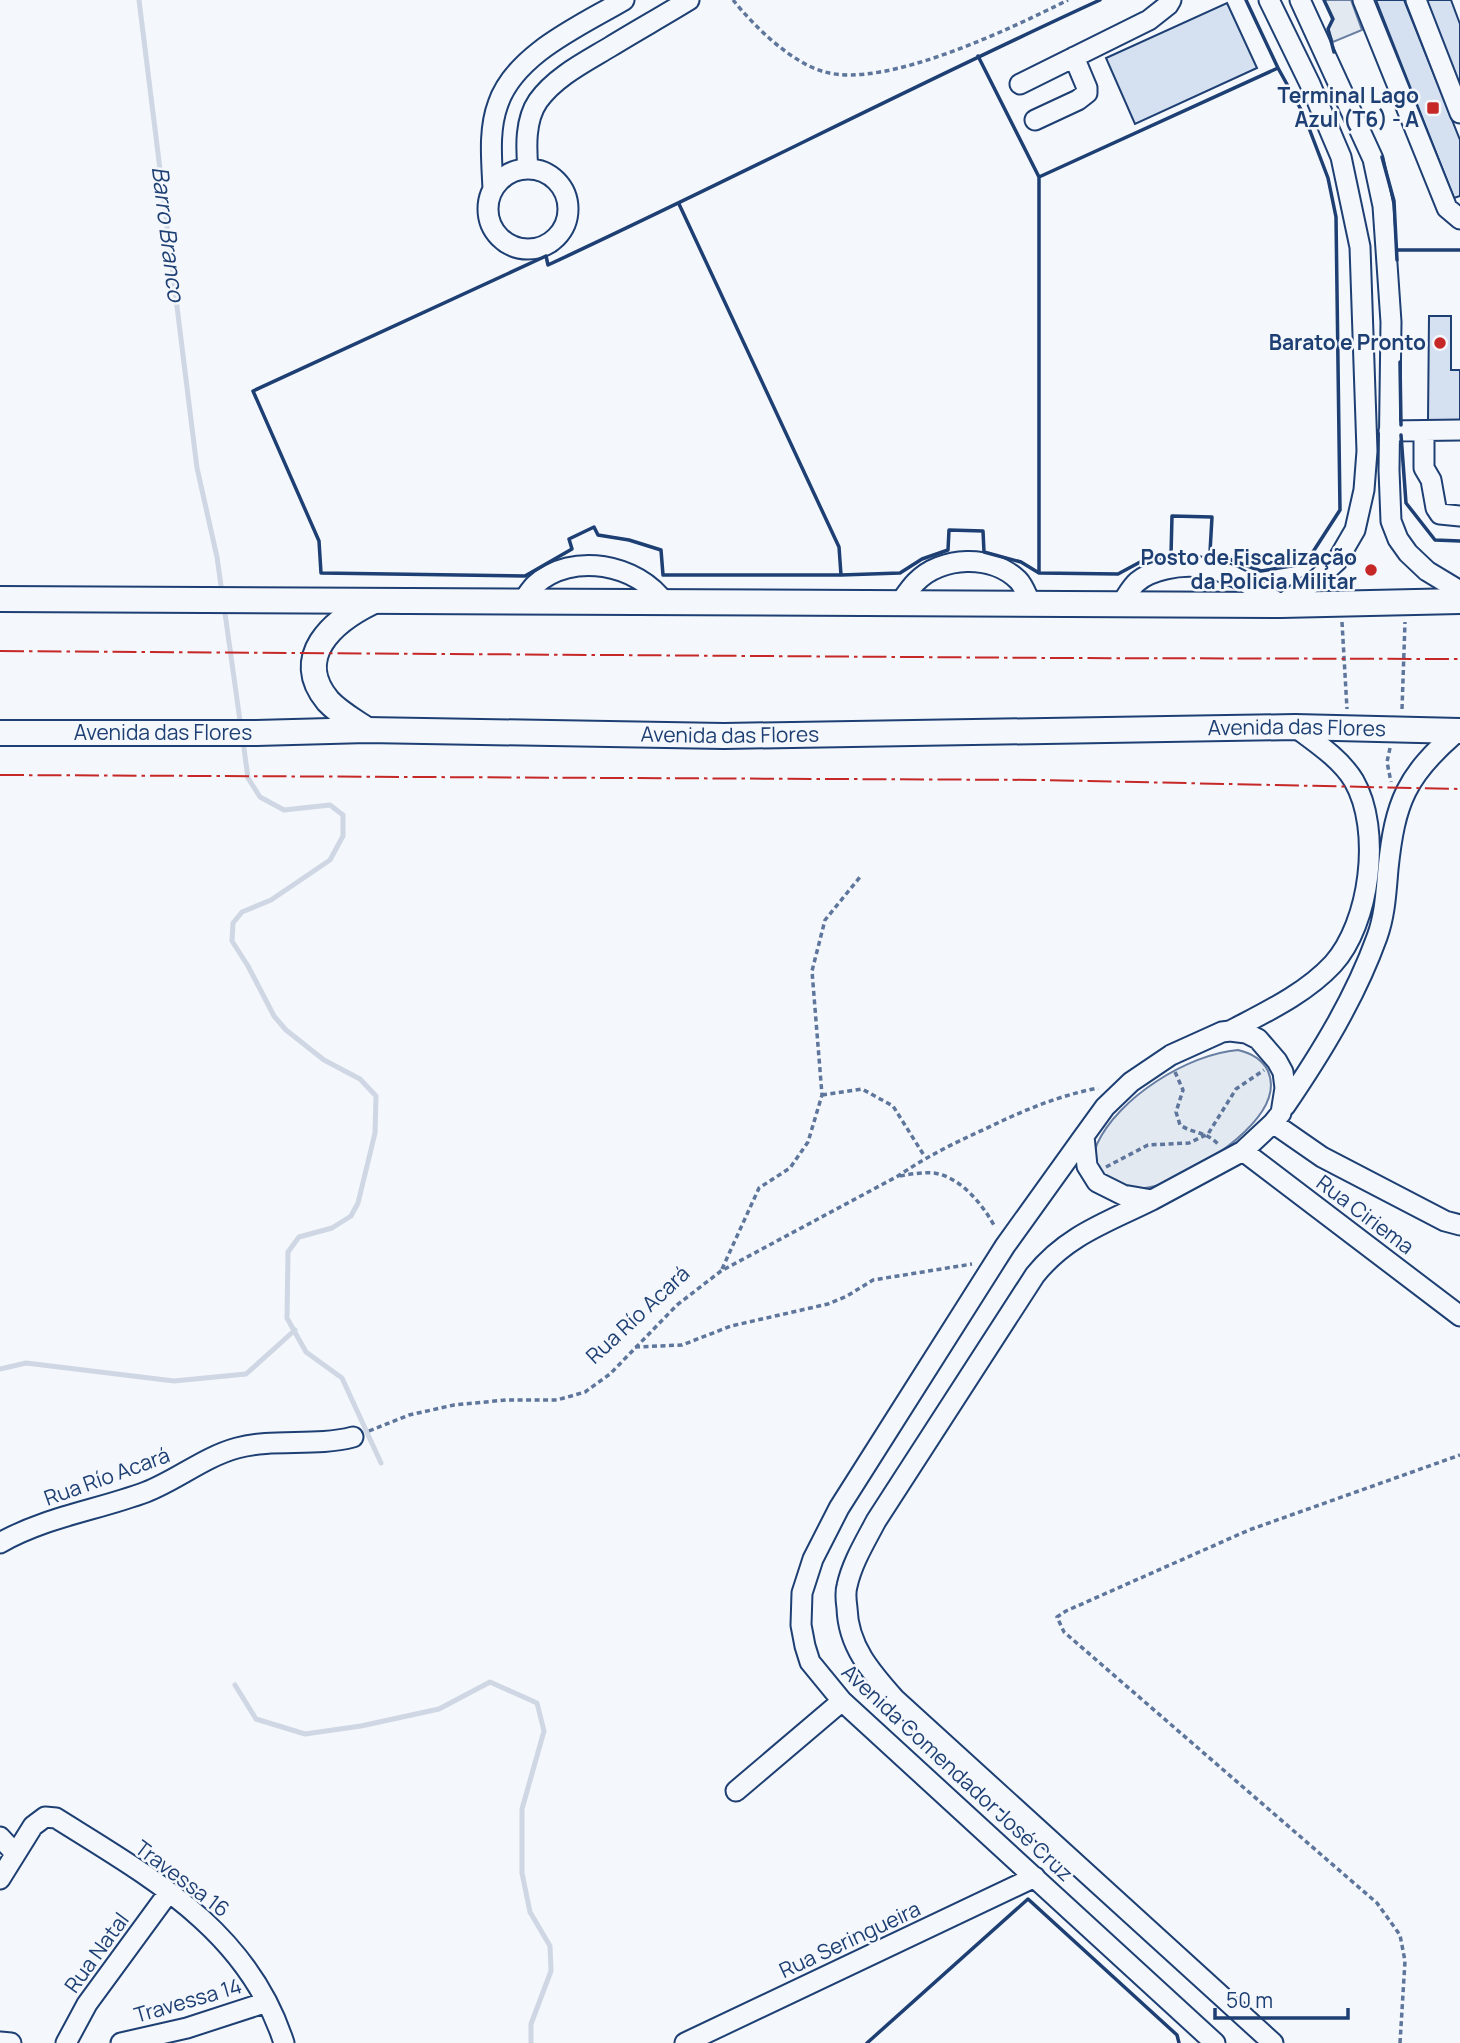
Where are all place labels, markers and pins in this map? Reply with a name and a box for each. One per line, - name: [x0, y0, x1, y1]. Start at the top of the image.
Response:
- place label: Terminal Lago Azul (T6) - A: [1278, 81, 1419, 133]
- marker: Terminal Lago Azul (T6) - A: [1425, 100, 1441, 116]
- place label: Barato e Pronto: [1269, 328, 1426, 356]
- marker: Barato e Pronto: [1432, 335, 1448, 351]
- place label: Posto de Fiscalização da Policia Militar: [1140, 543, 1357, 595]
- marker: Posto de Fiscalização da Policia Militar: [1363, 562, 1379, 578]

